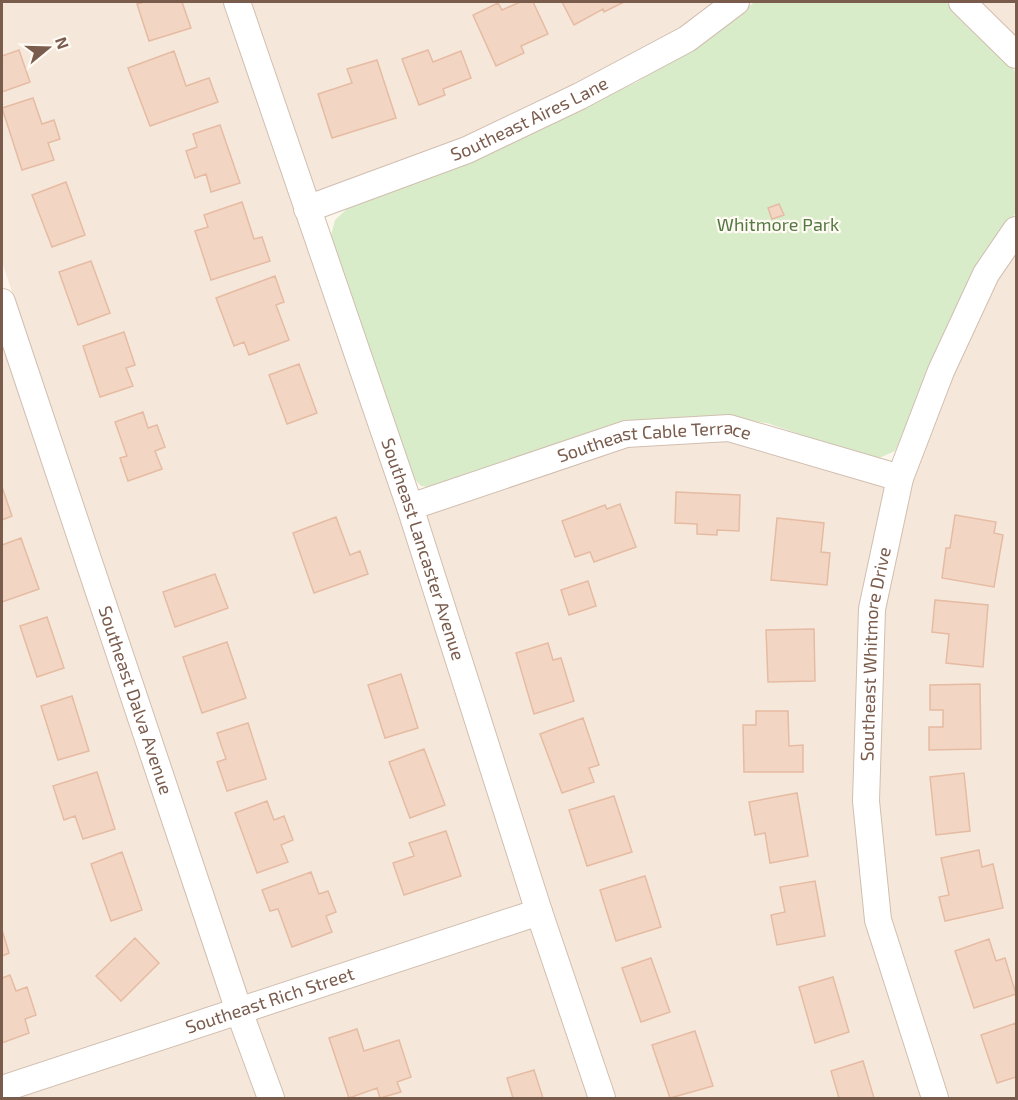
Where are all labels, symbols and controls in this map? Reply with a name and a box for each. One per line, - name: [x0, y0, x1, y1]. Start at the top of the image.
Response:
- north arrow: [18, 18, 78, 78]
- text: N: [52, 34, 74, 52]
- street label: Southeast Aires Lane: [447, 71, 611, 165]
- park label: Whitmore Park: [717, 213, 839, 235]
- street label: Southeast Cable Terrace: [554, 416, 754, 466]
- street label: Southeast Lancaster Avenue: [377, 435, 470, 663]
- street label: Southeast Whitmore Drive: [855, 545, 895, 762]
- street label: Southeast Dalva Avenue: [94, 603, 178, 797]
- street label: Southeast Rich Street: [182, 962, 357, 1038]

